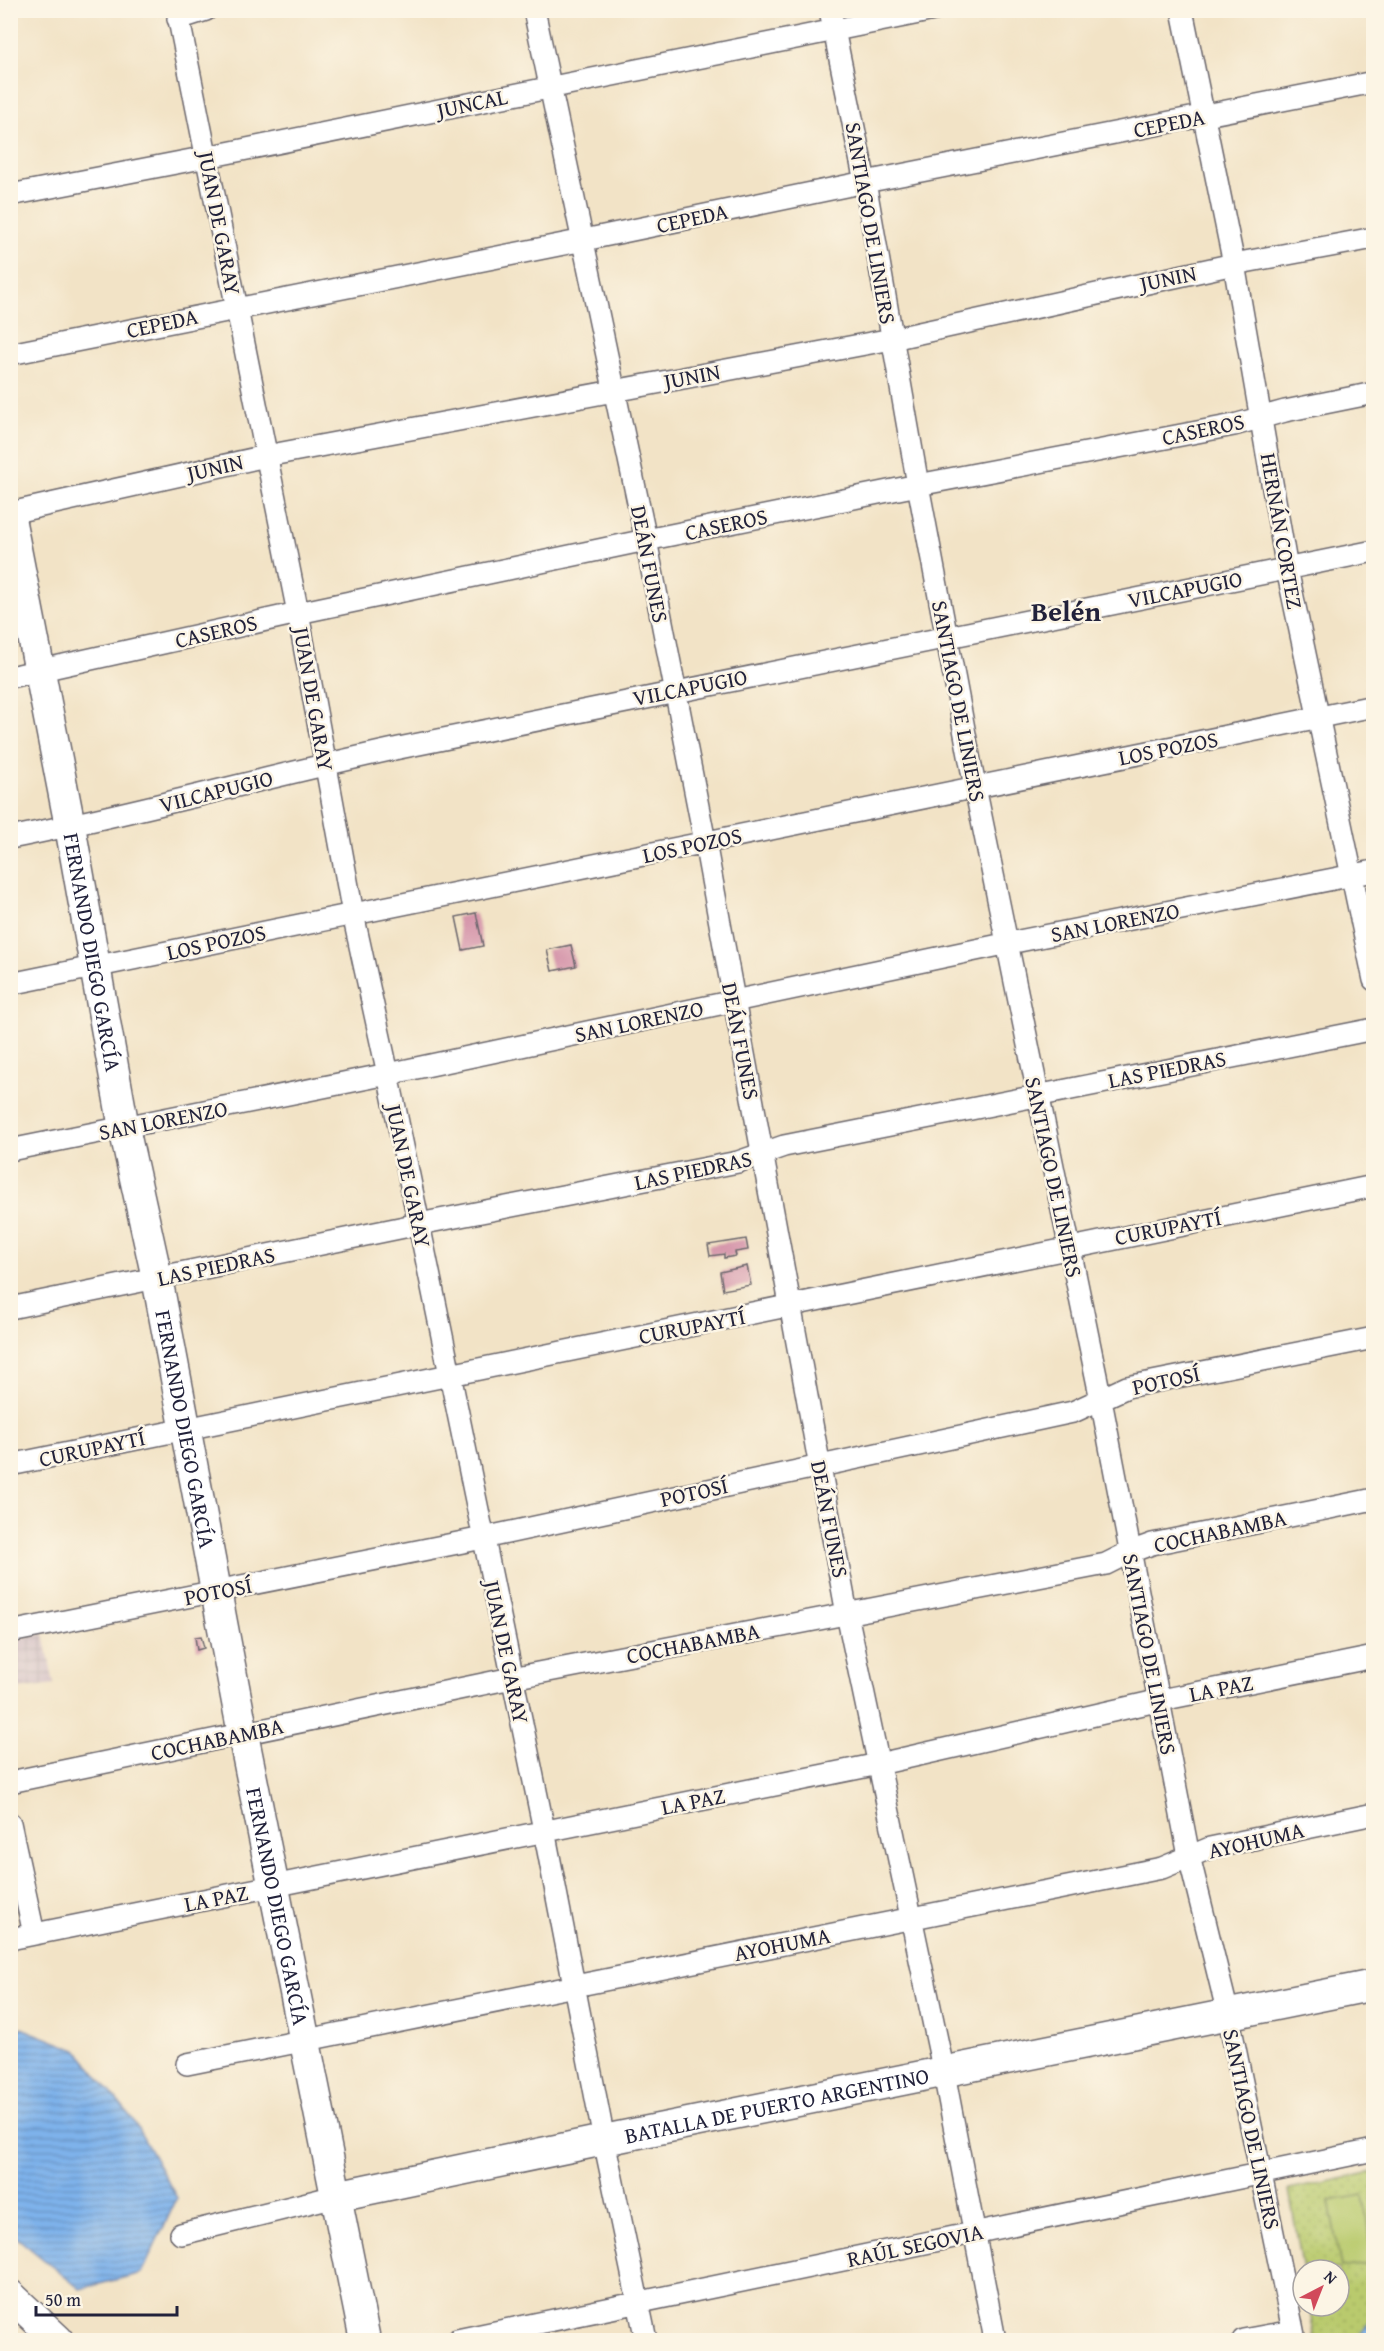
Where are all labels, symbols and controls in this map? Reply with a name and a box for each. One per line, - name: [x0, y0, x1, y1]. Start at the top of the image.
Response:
- street label: JUNCAL: [431, 80, 510, 127]
- street label: CEPEDA: [1131, 100, 1208, 146]
- street label: SANTIAGO DE LINIERS: [838, 120, 904, 326]
- street label: JUAN DE GARAY: [190, 145, 250, 298]
- street label: CEPEDA: [653, 195, 731, 241]
- street label: JUNIN: [1134, 256, 1199, 300]
- street label: CEPEDA: [123, 300, 201, 346]
- street label: JUNIN: [658, 355, 723, 398]
- street label: CASEROS: [1159, 405, 1247, 453]
- street label: JUNIN: [181, 445, 246, 490]
- street label: HERNÁN CORTEZ: [1253, 450, 1311, 612]
- street label: CASEROS: [682, 500, 770, 548]
- street label: DEÁN FUNES: [623, 503, 677, 625]
- street label: VILCAPUGIO: [1125, 562, 1245, 616]
- district label: Belén: [1031, 590, 1101, 631]
- street label: SANTIAGO DE LINIERS: [924, 598, 994, 804]
- street label: CASEROS: [172, 606, 260, 656]
- street label: JUAN DE GARAY: [285, 621, 342, 774]
- street label: VILCAPUGIO: [630, 660, 750, 714]
- street label: LOS POZOS: [1116, 723, 1220, 773]
- street label: VILCAPUGIO: [156, 761, 276, 821]
- street label: LOS POZOS: [639, 819, 745, 871]
- street label: FERNANDO DIEGO GARCÍA: [56, 830, 130, 1075]
- street label: SAN LORENZO: [1048, 894, 1182, 950]
- street label: LOS POZOS: [163, 916, 269, 968]
- street label: DEÁN FUNES: [714, 980, 768, 1102]
- street label: SAN LORENZO: [572, 992, 706, 1050]
- street label: LAS PIEDRAS: [1105, 1042, 1229, 1096]
- street label: SANTIAGO DE LINIERS: [1017, 1074, 1091, 1280]
- street label: SAN LORENZO: [96, 1092, 230, 1148]
- street label: JUAN DE GARAY: [378, 1098, 440, 1251]
- street label: LAS PIEDRAS: [631, 1142, 755, 1198]
- street label: CURUPAYTÍ: [1112, 1201, 1224, 1253]
- street label: LAS PIEDRAS: [154, 1238, 278, 1294]
- street label: CURUPAYTÍ: [636, 1300, 748, 1352]
- street label: FERNANDO DIEGO GARCÍA: [147, 1307, 224, 1552]
- street label: POTOSÍ: [1129, 1357, 1203, 1403]
- street label: CURUPAYTÍ: [36, 1421, 148, 1475]
- street label: DEÁN FUNES: [803, 1458, 857, 1580]
- street label: POTOSÍ: [657, 1469, 731, 1515]
- street label: COCHABAMBA: [1151, 1501, 1290, 1561]
- street label: SANTIAGO DE LINIERS: [1115, 1551, 1185, 1757]
- street label: POTOSÍ: [181, 1569, 255, 1613]
- street label: JUAN DE GARAY: [476, 1574, 538, 1727]
- street label: COCHABAMBA: [624, 1614, 763, 1672]
- street label: LA PAZ: [1186, 1666, 1256, 1710]
- street label: COCHABAMBA: [148, 1709, 287, 1769]
- street label: LA PAZ: [658, 1779, 728, 1823]
- street label: FERNANDO DIEGO GARCÍA: [238, 1785, 317, 2029]
- street label: AYOHUMA: [1205, 1813, 1308, 1867]
- street label: LA PAZ: [181, 1876, 251, 1920]
- street label: AYOHUMA: [731, 1919, 834, 1969]
- street label: SANTIAGO DE LINIERS: [1215, 2026, 1289, 2232]
- street label: BATALLA DE PUERTO ARGENTINO: [622, 2059, 932, 2151]
- street label: RAÚL SEGOVIA: [844, 2215, 987, 2275]
- north arrow: [1291, 2258, 1351, 2318]
- text: N: [1319, 2264, 1343, 2290]
- scale bar: [36, 2279, 177, 2317]
- text: 50 m: [45, 2286, 81, 2313]

